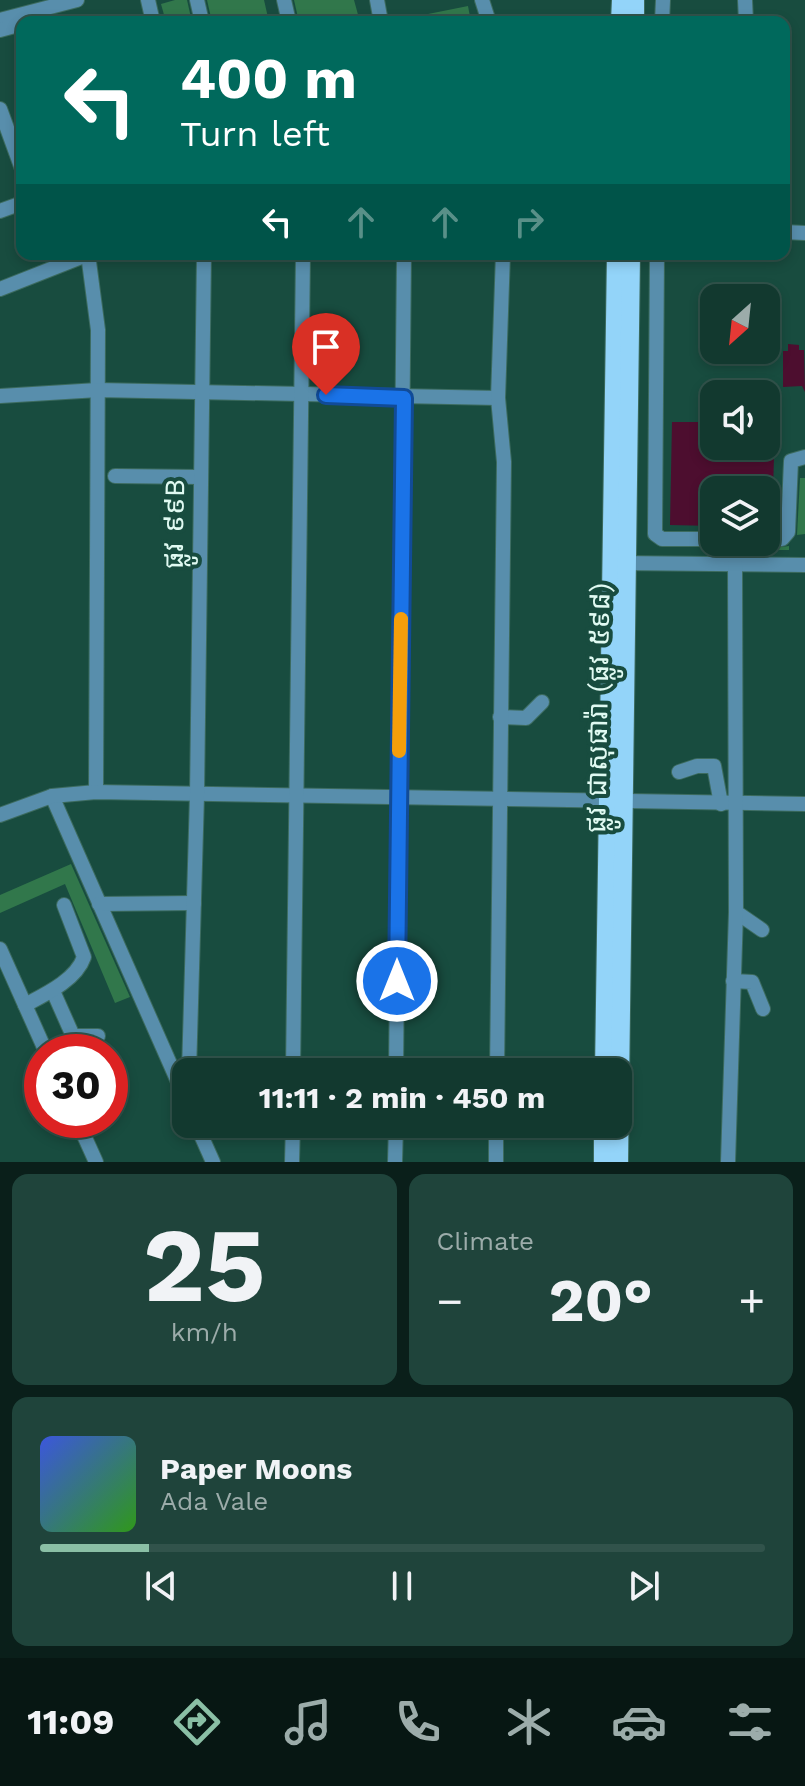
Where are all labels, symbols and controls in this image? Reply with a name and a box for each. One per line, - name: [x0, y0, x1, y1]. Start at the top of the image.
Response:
- text: 400 m: [180, 46, 357, 112]
- icon: left: [48, 48, 152, 152]
- text: Turn left: [180, 113, 330, 155]
- icon: left: [255, 200, 299, 244]
- icon: ahead: [339, 200, 383, 244]
- icon: ahead: [423, 200, 467, 244]
- icon: right: [507, 200, 551, 244]
- north arrow: [700, 284, 780, 364]
- map controls: [700, 284, 780, 556]
- pin: [292, 313, 360, 395]
- icon: arrive: [304, 325, 348, 369]
- button: sound: [700, 380, 780, 460]
- button: layers: [700, 476, 780, 556]
- street label: ផ្លូវ ៩៩B: [157, 479, 200, 570]
- street label: ផ្លូវ ជាសុផារ៉ា (ផ្លូវ ៥៩៨): [579, 583, 625, 834]
- position arrow: [355, 939, 439, 1023]
- speed limit sign: 30: [24, 1034, 128, 1138]
- text: 11:11 · 2 min · 450 m: [259, 1080, 545, 1115]
- text: 25: [143, 1204, 266, 1326]
- text: Climate: [437, 1226, 534, 1256]
- text: 20°: [549, 1265, 653, 1336]
- text: −: [437, 1275, 463, 1327]
- text: +: [738, 1275, 765, 1327]
- text: km/h: [171, 1317, 238, 1347]
- text: Paper Moons: [160, 1451, 352, 1486]
- text: Ada Vale: [160, 1486, 268, 1516]
- icon: previous: [139, 1564, 183, 1608]
- icon: pause: [380, 1564, 424, 1608]
- icon: next: [622, 1564, 666, 1608]
- icon: directions: [169, 1694, 225, 1750]
- icon: music: [280, 1694, 336, 1750]
- icon: phone: [390, 1694, 446, 1750]
- icon: climate: [501, 1694, 557, 1750]
- icon: car: [611, 1694, 667, 1750]
- icon: filters: [722, 1694, 778, 1750]
- text: 11:09: [27, 1701, 115, 1743]

